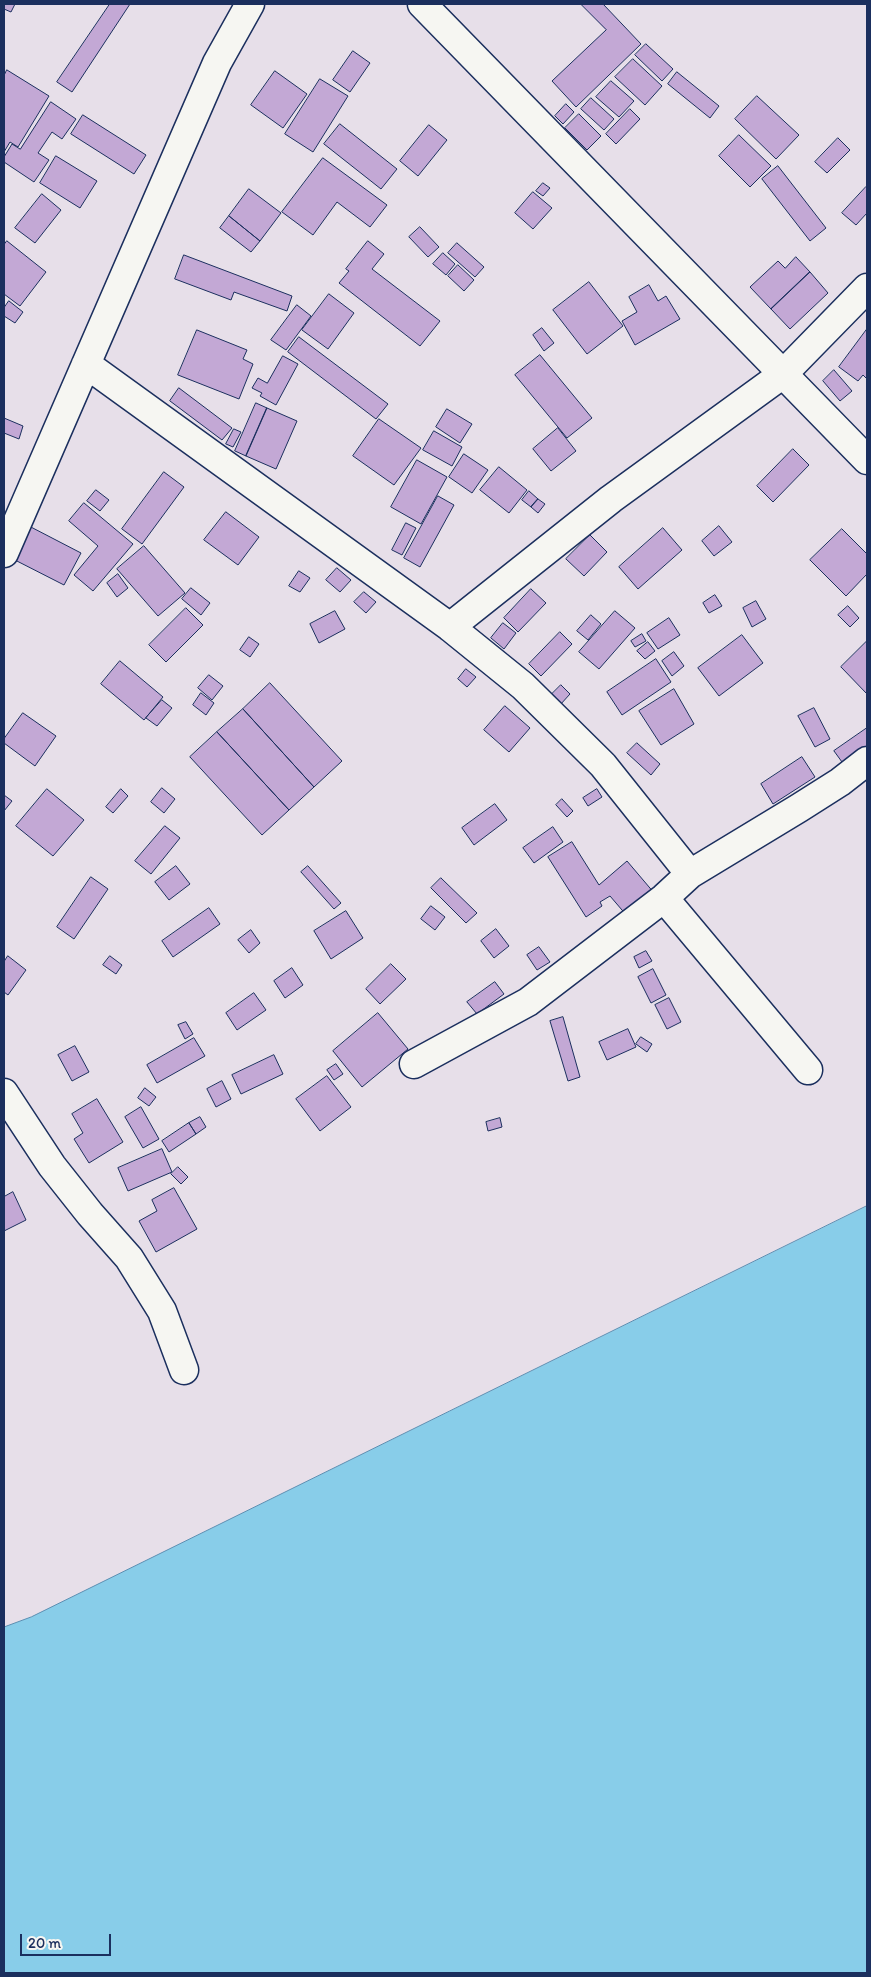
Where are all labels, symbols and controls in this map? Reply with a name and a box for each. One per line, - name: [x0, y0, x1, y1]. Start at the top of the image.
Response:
- scale bar: [22, 1924, 114, 1956]
- text: 20 m: [28, 1934, 61, 1952]

